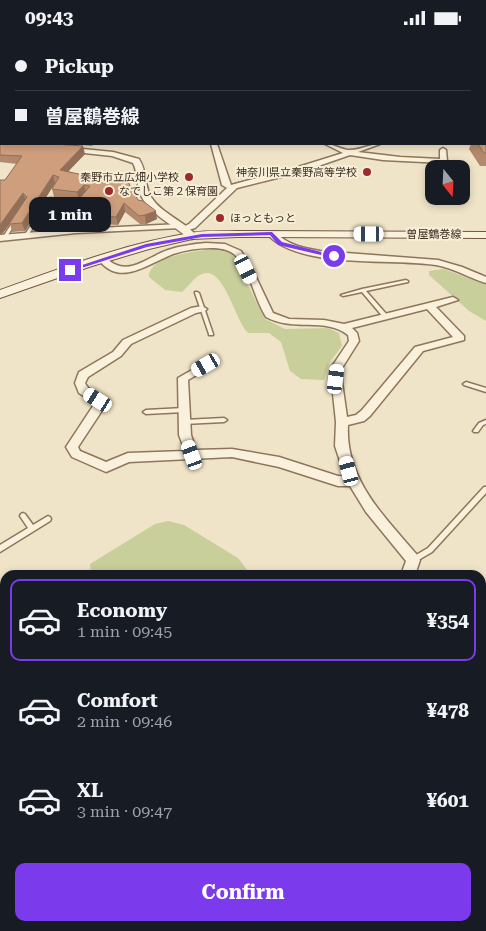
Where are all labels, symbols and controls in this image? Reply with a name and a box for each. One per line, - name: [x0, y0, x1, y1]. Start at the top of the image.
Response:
- text: 09:43: [25, 6, 74, 29]
- text: Pickup: [45, 55, 114, 78]
- text: 曽屋鶴巻線: [45, 105, 140, 128]
- north arrow: [425, 160, 470, 205]
- map controls: [425, 160, 470, 205]
- place label: 神奈川県立秦野高等学校: [236, 166, 357, 179]
- marker: 神奈川県立秦野高等学校: [361, 166, 373, 178]
- place label: 秦野市立広畑小学校: [80, 171, 179, 184]
- marker: 秦野市立広畑小学校: [183, 171, 195, 183]
- marker: なでしこ第２保育園: [103, 185, 115, 197]
- place label: なでしこ第２保育園: [119, 185, 218, 198]
- callout: 1 min: [29, 197, 111, 233]
- text: 1 min: [48, 205, 92, 224]
- marker: ほっともっと: [214, 212, 226, 224]
- place label: ほっともっと: [230, 212, 296, 225]
- car: [354, 227, 384, 242]
- street label: 曽屋鶴巻線: [407, 228, 462, 241]
- route start: [323, 245, 345, 267]
- car: [232, 252, 259, 286]
- route end: [59, 259, 81, 281]
- car: [189, 351, 222, 379]
- car: [326, 363, 345, 395]
- car: [81, 386, 114, 414]
- car: [179, 438, 204, 472]
- car: [337, 455, 360, 487]
- icon: car: [17, 598, 62, 643]
- text: Economy: [77, 599, 167, 622]
- text: ¥354: [426, 609, 469, 632]
- text: 1 min · 09:45: [77, 622, 172, 641]
- icon: car: [17, 688, 62, 733]
- text: Comfort: [77, 689, 158, 712]
- text: ¥478: [426, 699, 469, 722]
- text: 2 min · 09:46: [77, 712, 172, 731]
- icon: car: [17, 778, 62, 823]
- text: XL: [77, 779, 103, 802]
- text: ¥601: [426, 789, 469, 812]
- text: 3 min · 09:47: [77, 802, 172, 821]
- button: Confirm: [15, 863, 471, 921]

